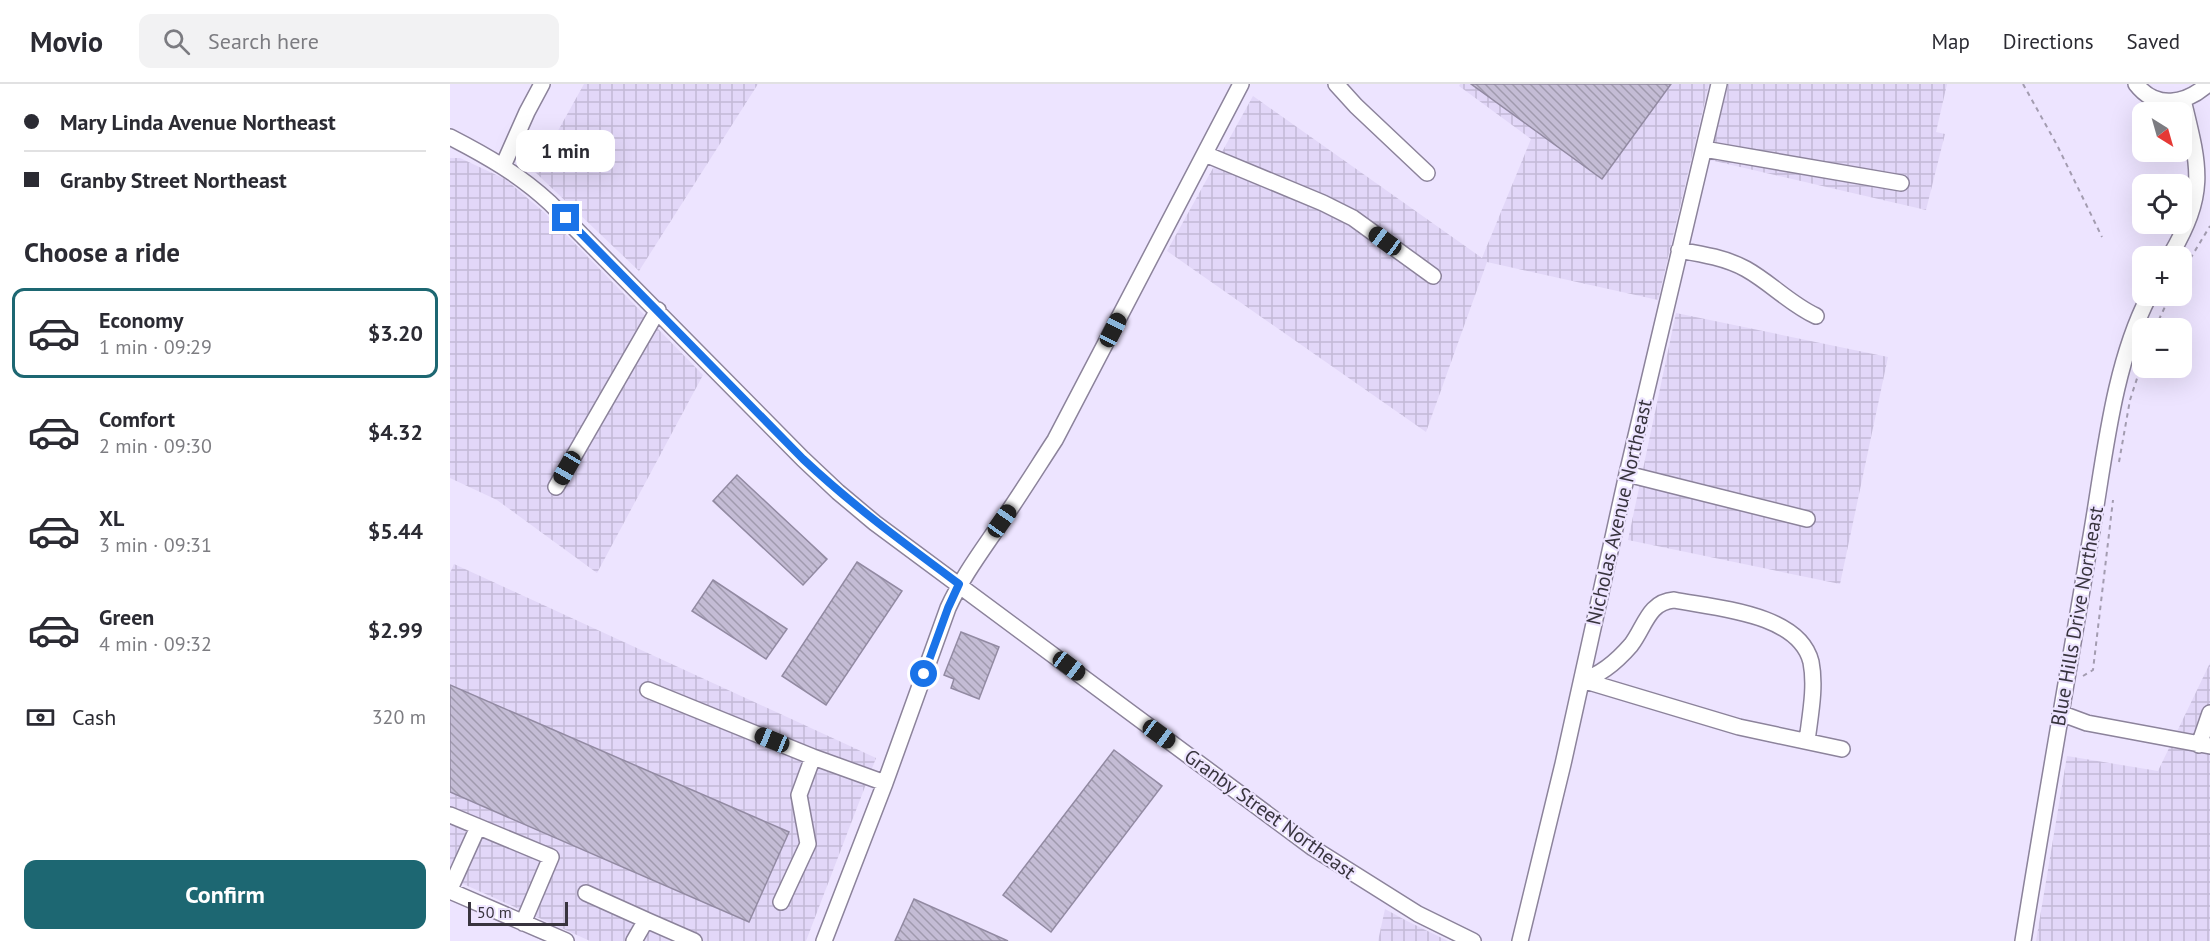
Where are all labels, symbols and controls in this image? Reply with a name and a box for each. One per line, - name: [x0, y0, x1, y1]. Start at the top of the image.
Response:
- search box: [139, 14, 559, 68]
- text: Movio: [30, 23, 103, 60]
- icon: search: [160, 25, 193, 58]
- text: Search here: [208, 27, 319, 55]
- text: Map: [1931, 28, 1970, 55]
- text: Directions: [2003, 28, 2094, 55]
- text: Saved: [2127, 28, 2180, 55]
- north arrow: [2132, 102, 2192, 162]
- map controls: [2132, 102, 2192, 378]
- text: Mary Linda Avenue Northeast: [60, 108, 336, 136]
- callout: 1 min: [516, 131, 616, 173]
- text: 1 min: [541, 138, 590, 164]
- text: Granby Street Northeast: [60, 166, 287, 194]
- button: locate: [2132, 174, 2192, 234]
- route end: [552, 204, 579, 231]
- car: [1365, 223, 1405, 259]
- text: Choose a ride: [24, 235, 180, 269]
- button: +: [2132, 246, 2192, 306]
- icon: car: [27, 306, 81, 360]
- text: Economy: [99, 306, 183, 334]
- car: [1097, 310, 1129, 350]
- button: −: [2132, 318, 2192, 378]
- text: $3.20: [368, 319, 423, 347]
- text: 1 min · 09:29: [99, 334, 212, 360]
- street label: Nicholas Avenue Northeast: [1580, 396, 1658, 627]
- icon: car: [27, 405, 81, 459]
- text: Comfort: [99, 405, 175, 433]
- text: $4.32: [368, 418, 423, 446]
- text: 2 min · 09:30: [99, 433, 212, 459]
- car: [550, 448, 584, 488]
- car: [984, 501, 1020, 541]
- icon: car: [27, 504, 81, 558]
- text: XL: [99, 504, 124, 532]
- street label: Blue Hills Drive Northeast: [2045, 504, 2109, 728]
- text: $5.44: [368, 517, 423, 545]
- text: 3 min · 09:31: [99, 532, 212, 558]
- icon: car: [27, 603, 81, 657]
- text: Green: [99, 603, 154, 631]
- text: $2.99: [368, 616, 423, 644]
- text: 4 min · 09:32: [99, 631, 212, 657]
- car: [1049, 648, 1089, 684]
- route start: [910, 660, 937, 687]
- icon: cash: [24, 701, 57, 734]
- text: Cash: [72, 703, 116, 731]
- text: 320 m: [372, 704, 426, 730]
- car: [1139, 716, 1179, 752]
- car: [752, 725, 792, 755]
- street label: Granby Street Northeast: [1179, 743, 1361, 885]
- button: Confirm: [24, 860, 426, 929]
- scale bar: [468, 899, 568, 926]
- text: 50 m: [477, 902, 512, 922]

